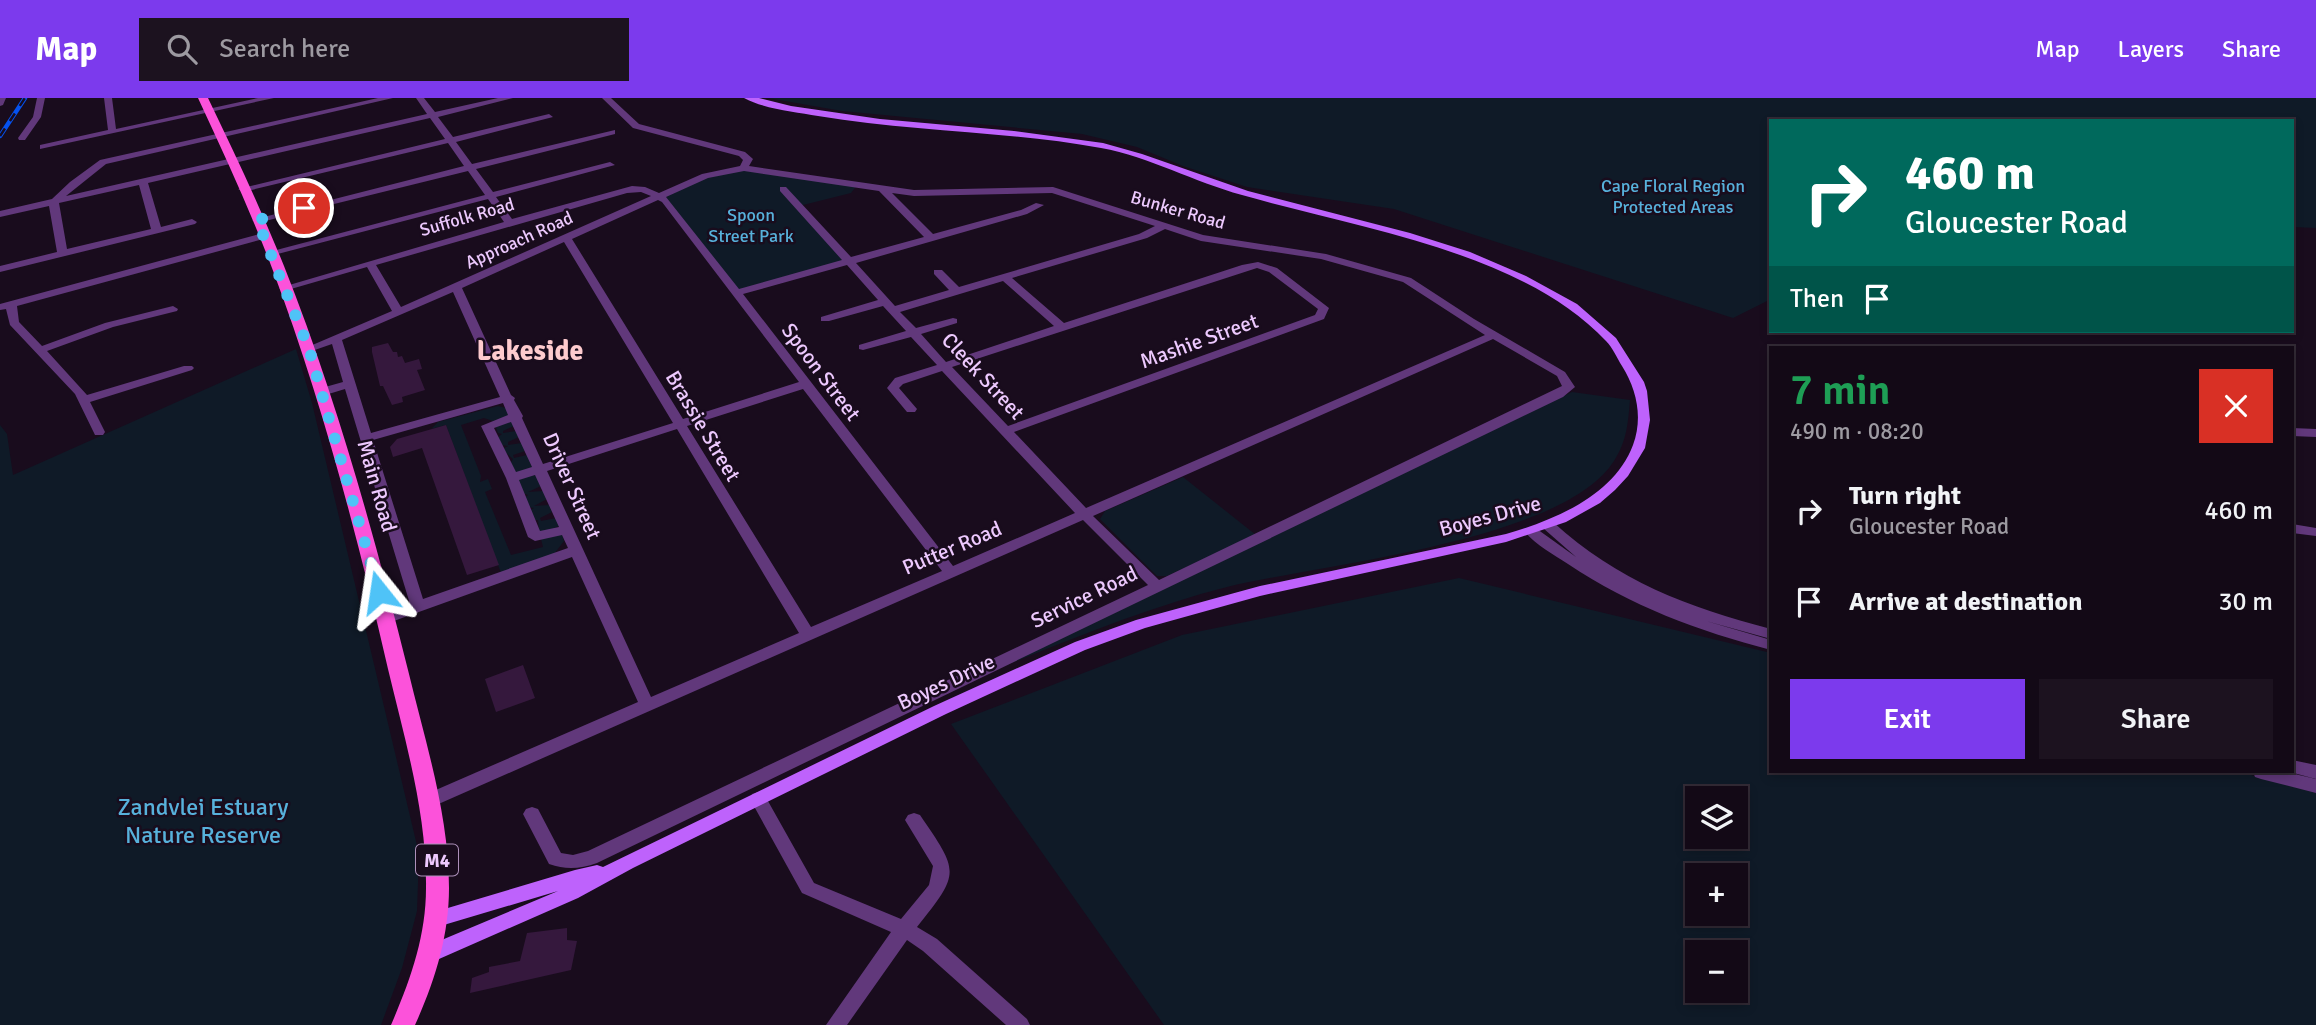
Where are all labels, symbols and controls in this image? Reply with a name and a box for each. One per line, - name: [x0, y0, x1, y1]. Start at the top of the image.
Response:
- search box: [139, 18, 629, 81]
- text: Map: [35, 29, 97, 70]
- icon: search: [163, 30, 201, 68]
- text: Search here: [219, 33, 350, 65]
- text: Map: [2035, 34, 2080, 64]
- text: Layers: [2118, 34, 2184, 64]
- text: Share: [2222, 34, 2281, 64]
- text: 460 m: [1905, 143, 2035, 203]
- icon: right: [1790, 147, 1881, 238]
- park label: Cape Floral Region Protected Areas: [1601, 175, 1745, 218]
- pin: [274, 178, 334, 238]
- street label: Bunker Road: [1128, 186, 1228, 234]
- icon: arrive: [285, 189, 323, 227]
- street label: Suffolk Road: [417, 193, 517, 241]
- text: Gloucester Road: [1905, 203, 2128, 242]
- park label: Spoon Street Park: [708, 204, 794, 247]
- street label: Approach Road: [462, 206, 576, 274]
- icon: arrive: [1858, 280, 1896, 318]
- text: Then: [1790, 283, 1844, 315]
- street label: Mashie Street: [1136, 308, 1262, 374]
- street label: Spoon Street: [776, 318, 866, 426]
- street label: Cleek Street: [936, 327, 1030, 425]
- district label: Lakeside: [477, 334, 583, 368]
- text: 7 min: [1790, 365, 1891, 416]
- street label: Brassie Street: [660, 366, 746, 486]
- button: close: [2199, 369, 2273, 443]
- text: 490 m · 08:20: [1790, 417, 1924, 446]
- street label: Driver Street: [537, 429, 607, 543]
- street label: Main Road: [351, 437, 403, 535]
- text: Turn right: [1849, 480, 1961, 512]
- street label: Boyes Drive: [1436, 490, 1544, 542]
- icon: right: [1790, 492, 1828, 530]
- text: 460 m: [2204, 495, 2273, 527]
- text: Gloucester Road: [1849, 512, 2009, 541]
- street label: Putter Road: [898, 515, 1006, 581]
- position arrow: [342, 555, 416, 629]
- street label: Service Road: [1026, 560, 1142, 634]
- icon: arrive: [1790, 583, 1828, 621]
- text: Arrive at destination: [1849, 586, 2082, 618]
- text: 30 m: [2218, 586, 2273, 618]
- street label: Boyes Drive: [893, 648, 999, 716]
- button: Exit: [1790, 679, 2025, 759]
- button: Share: [2039, 679, 2273, 759]
- map controls: [1685, 786, 1748, 1003]
- button: layers: [1685, 786, 1748, 849]
- park label: Zandvlei Estuary Nature Reserve: [117, 792, 289, 850]
- road number: M4: [416, 845, 458, 876]
- button: +: [1685, 863, 1748, 926]
- button: −: [1685, 940, 1748, 1003]

